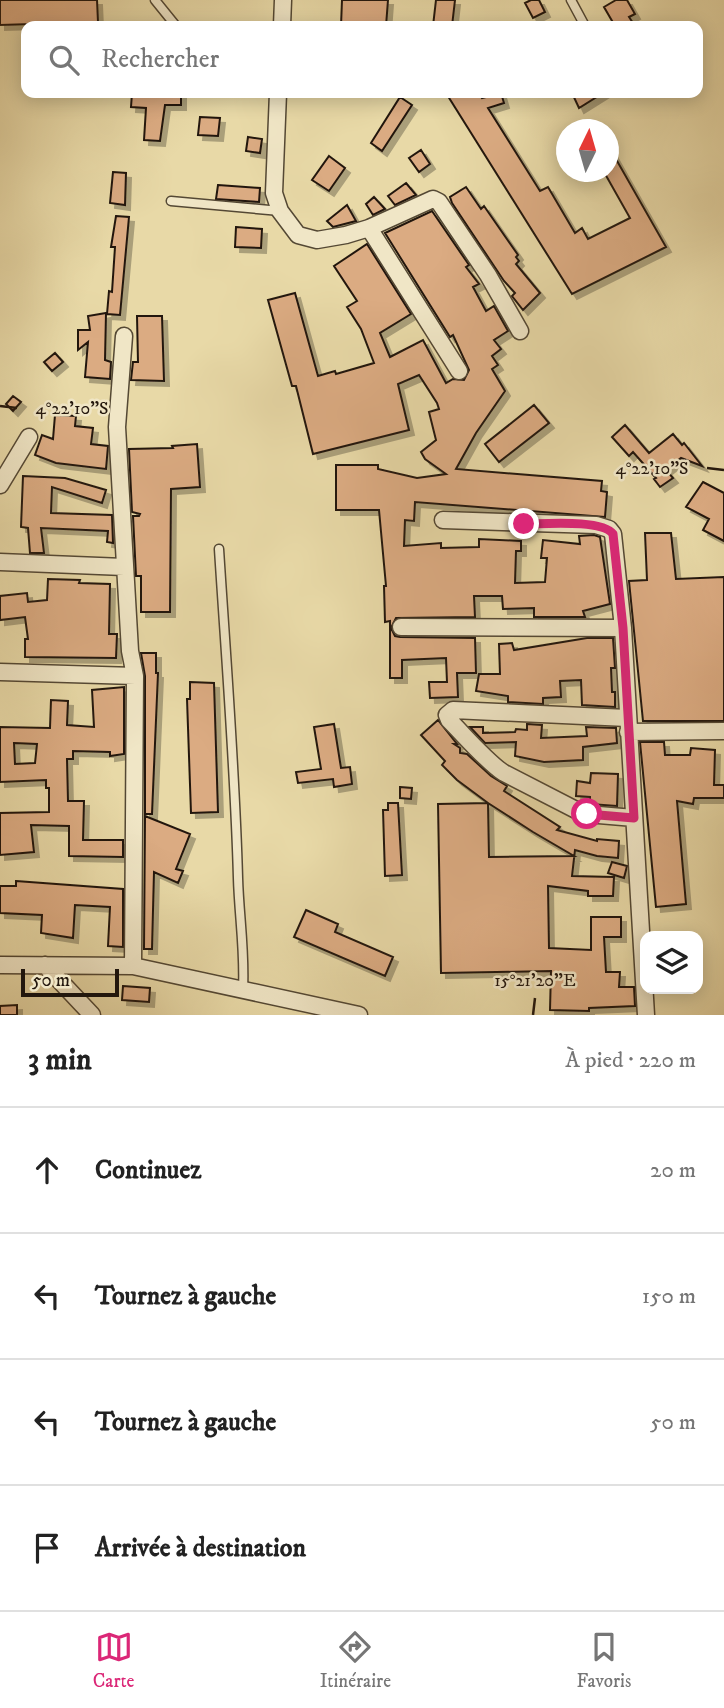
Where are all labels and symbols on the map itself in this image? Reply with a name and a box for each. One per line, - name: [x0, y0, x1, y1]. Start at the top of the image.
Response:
- north arrow: [556, 119, 619, 182]
- text: 4°22'10"S: [35, 398, 109, 420]
- text: 4°22'10"S: [615, 458, 689, 480]
- route end: [508, 508, 539, 539]
- route start: [571, 798, 602, 829]
- scale bar: [21, 966, 119, 998]
- text: 15°21'20"E: [494, 970, 576, 992]

